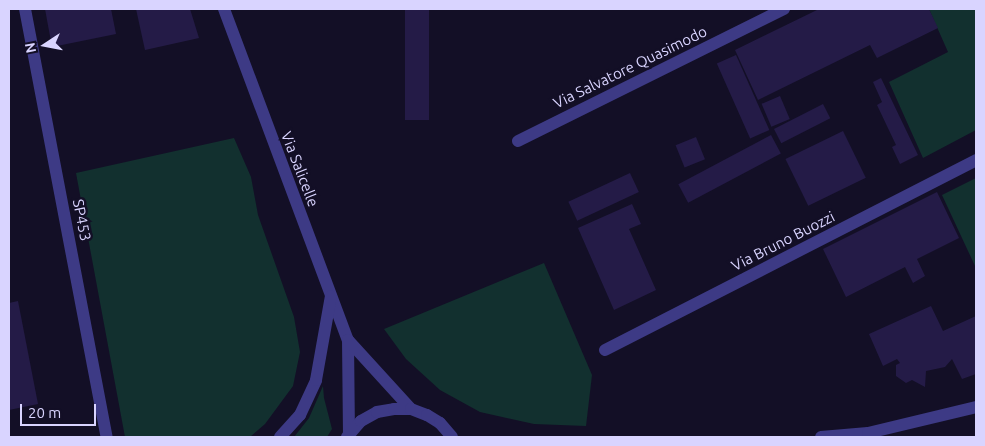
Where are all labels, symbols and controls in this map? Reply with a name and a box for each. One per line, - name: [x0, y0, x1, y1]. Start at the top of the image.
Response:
- north arrow: [20, 20, 70, 70]
- street label: Via Salvatore Quasimodo: [550, 22, 710, 112]
- text: N: [21, 41, 39, 55]
- street label: Via Salicelle: [277, 129, 323, 209]
- street label: SP453: [69, 198, 95, 242]
- street label: Via Bruno Buozzi: [728, 207, 838, 275]
- scale bar: [22, 394, 99, 426]
- text: 20 m: [28, 404, 61, 421]

